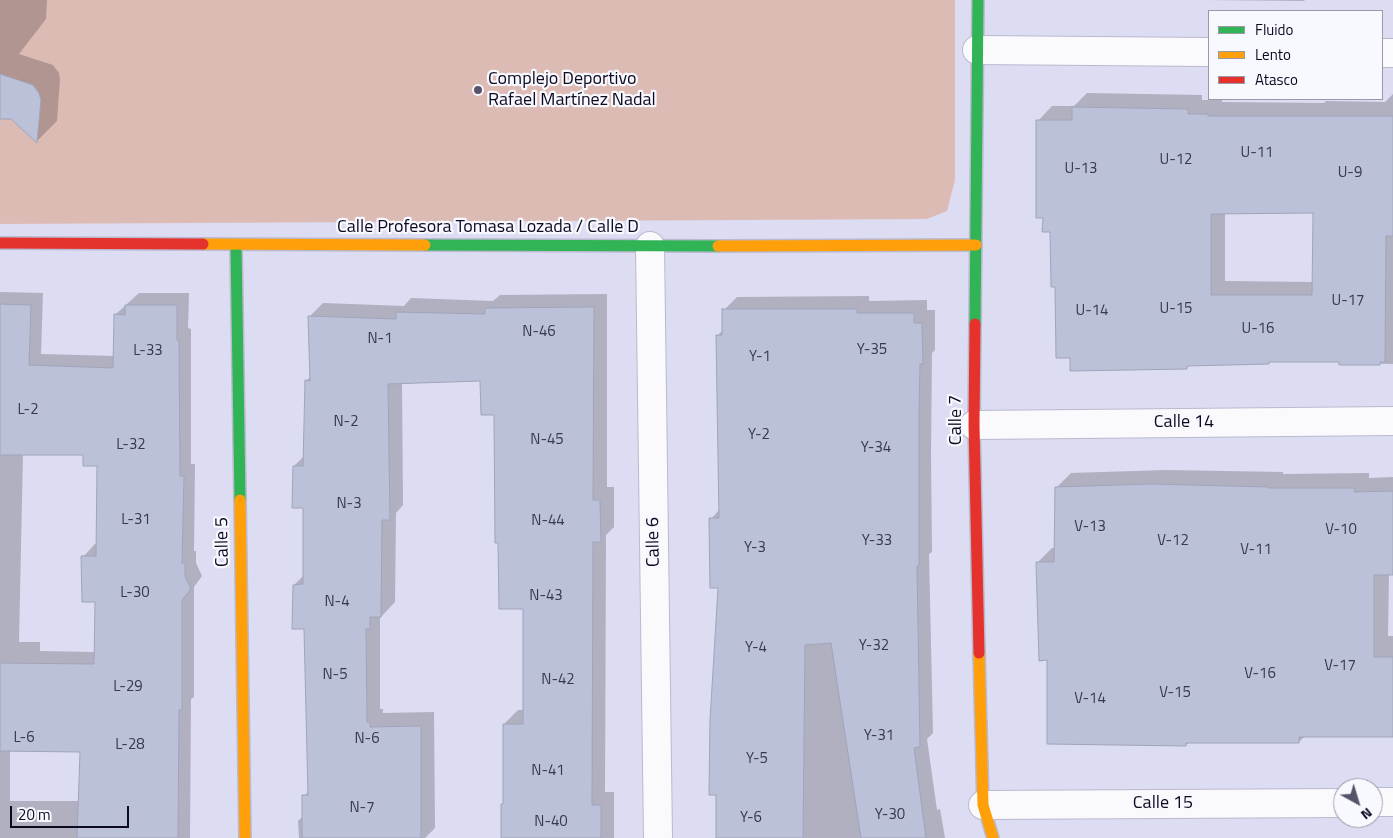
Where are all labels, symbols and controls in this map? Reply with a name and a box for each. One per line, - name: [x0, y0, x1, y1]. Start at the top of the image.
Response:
- legend: [1208, 10, 1383, 100]
- text: Fluido: [1255, 18, 1293, 41]
- text: Lento: [1255, 43, 1291, 66]
- text: Atasco: [1255, 68, 1298, 91]
- place label: Complejo Deportivo Rafael Martínez Nadal: [488, 69, 656, 112]
- marker: Complejo Deportivo Rafael Martínez Nadal: [472, 84, 484, 96]
- house number: U-11: [1240, 144, 1274, 162]
- house number: U-12: [1159, 151, 1193, 169]
- house number: U-13: [1064, 160, 1098, 178]
- house number: U-9: [1338, 164, 1362, 182]
- street label: Calle Profesora Tomasa Lozada / Calle D: [337, 217, 639, 239]
- house number: U-17: [1331, 292, 1365, 310]
- house number: U-15: [1159, 300, 1193, 318]
- house number: U-14: [1075, 302, 1109, 320]
- house number: U-16: [1241, 320, 1275, 338]
- house number: N-46: [522, 323, 556, 341]
- house number: N-1: [367, 330, 393, 348]
- house number: Y-35: [857, 341, 887, 359]
- house number: L-33: [133, 342, 163, 360]
- house number: Y-1: [749, 348, 771, 366]
- street label: Calle 7: [946, 395, 968, 445]
- house number: L-2: [17, 401, 39, 419]
- street label: Calle 14: [1154, 412, 1214, 434]
- house number: N-2: [333, 413, 359, 431]
- house number: Y-2: [748, 426, 770, 444]
- house number: N-45: [530, 431, 564, 449]
- house number: L-32: [116, 436, 146, 454]
- house number: Y-34: [861, 439, 891, 457]
- house number: N-3: [336, 495, 362, 513]
- house number: L-31: [121, 511, 151, 529]
- house number: N-44: [531, 512, 565, 530]
- street label: Calle 5: [212, 517, 234, 567]
- street label: Calle 6: [643, 517, 665, 567]
- house number: V-13: [1074, 518, 1106, 536]
- house number: V-10: [1325, 521, 1357, 539]
- house number: Y-33: [862, 532, 892, 550]
- house number: V-12: [1157, 532, 1189, 550]
- house number: Y-3: [744, 539, 766, 557]
- house number: V-11: [1240, 541, 1272, 559]
- house number: L-30: [120, 584, 150, 602]
- house number: N-43: [529, 587, 563, 605]
- house number: N-4: [324, 593, 350, 611]
- house number: Y-32: [859, 637, 889, 655]
- house number: Y-4: [745, 639, 767, 657]
- house number: V-17: [1324, 657, 1356, 675]
- house number: V-16: [1244, 665, 1276, 683]
- house number: N-5: [322, 666, 348, 684]
- house number: N-42: [541, 671, 575, 689]
- house number: L-29: [113, 678, 143, 696]
- house number: V-15: [1159, 684, 1191, 702]
- house number: V-14: [1074, 690, 1106, 708]
- house number: Y-31: [864, 727, 894, 745]
- house number: L-6: [13, 729, 35, 747]
- house number: N-6: [354, 730, 380, 748]
- house number: L-28: [115, 736, 145, 754]
- house number: Y-5: [746, 750, 768, 768]
- house number: N-41: [531, 762, 565, 780]
- north arrow: [1333, 778, 1383, 828]
- street label: Calle 15: [1133, 793, 1193, 815]
- scale bar: [12, 796, 131, 828]
- house number: N-7: [349, 799, 375, 817]
- text: 20 m: [18, 803, 51, 826]
- text: N: [1357, 803, 1378, 825]
- house number: Y-30: [875, 806, 905, 824]
- house number: Y-6: [740, 809, 762, 827]
- house number: N-40: [534, 813, 568, 831]

